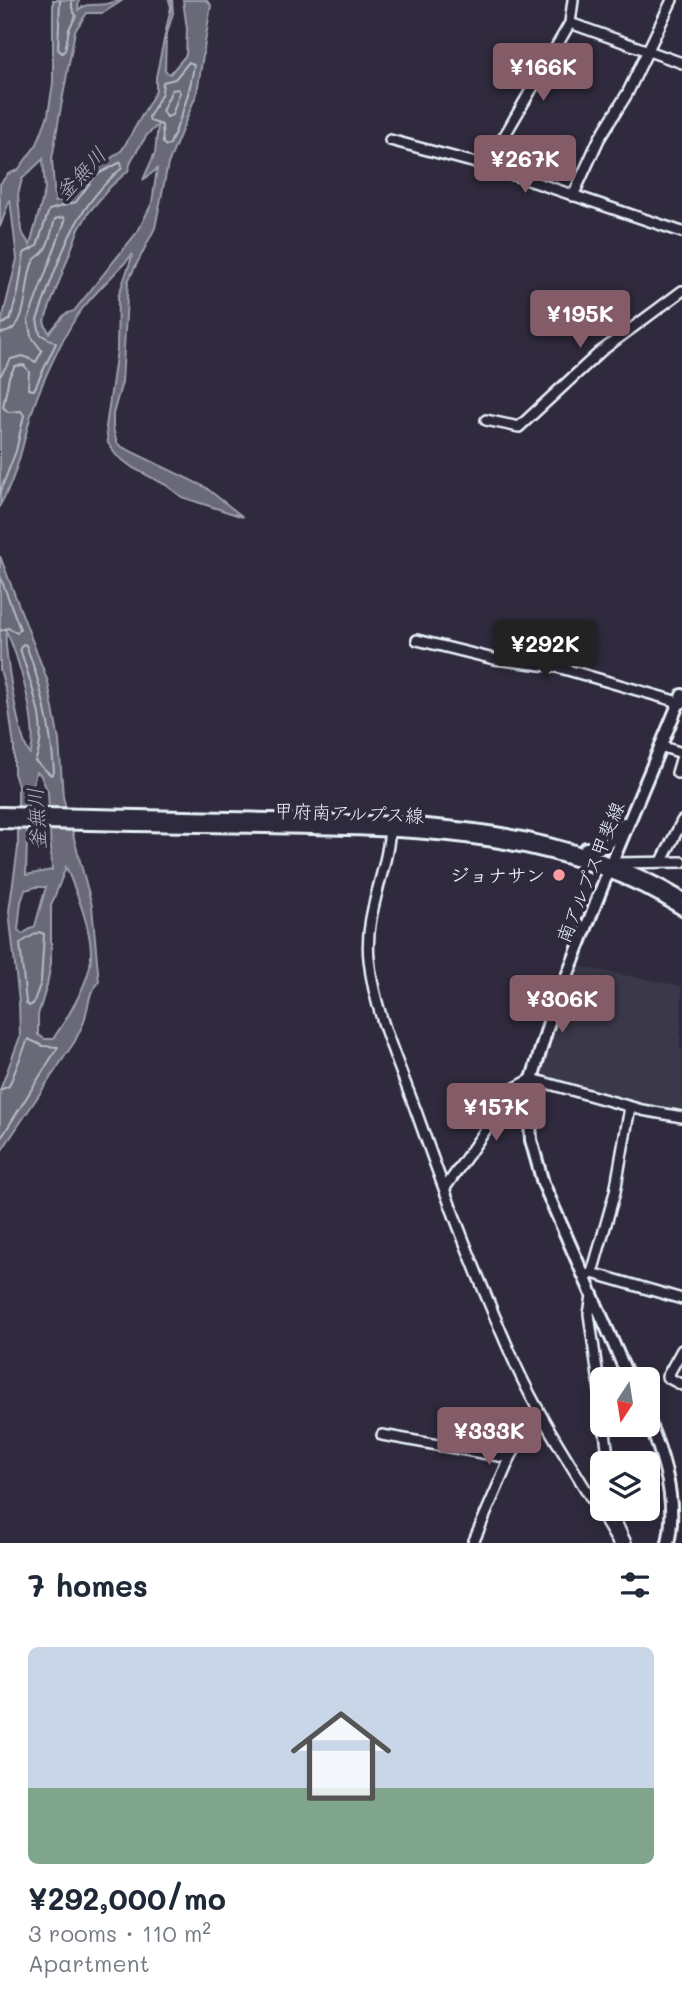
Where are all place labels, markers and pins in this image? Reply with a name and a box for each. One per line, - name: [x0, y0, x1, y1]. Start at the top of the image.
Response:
- pin: ¥166K: [494, 43, 592, 103]
- pin: ¥267K: [476, 136, 574, 195]
- pin: ¥195K: [531, 290, 629, 350]
- pin: ¥292K: [496, 620, 594, 680]
- place label: ジョナサン: [450, 862, 545, 887]
- marker: ジョナサン: [551, 867, 567, 883]
- pin: ¥306K: [513, 976, 611, 1035]
- pin: ¥157K: [447, 1084, 545, 1143]
- pin: ¥333K: [440, 1408, 538, 1467]

